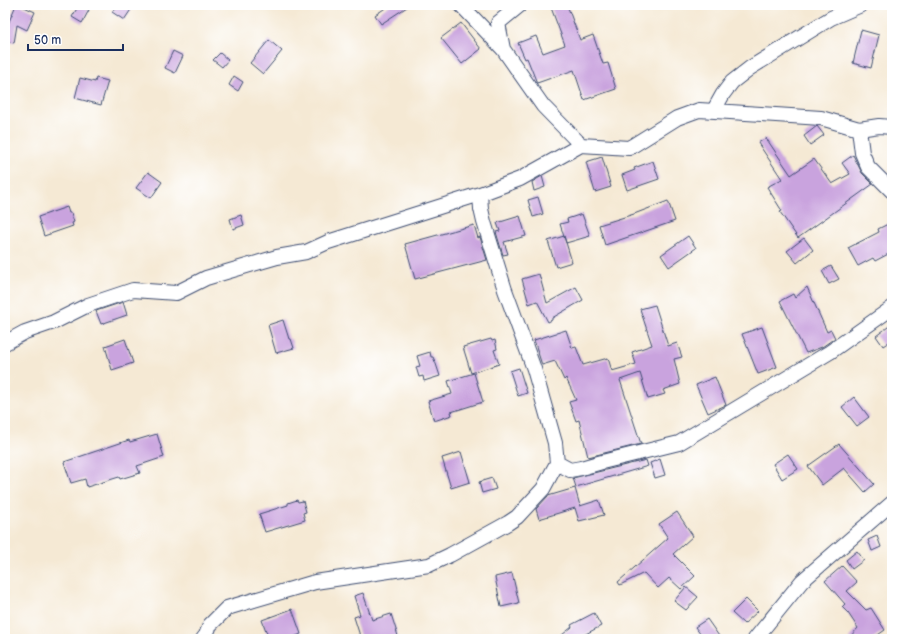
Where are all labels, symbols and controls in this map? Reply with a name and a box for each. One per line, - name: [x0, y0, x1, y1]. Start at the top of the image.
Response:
- scale bar: [28, 26, 123, 52]
- text: 50 m: [34, 33, 61, 48]

